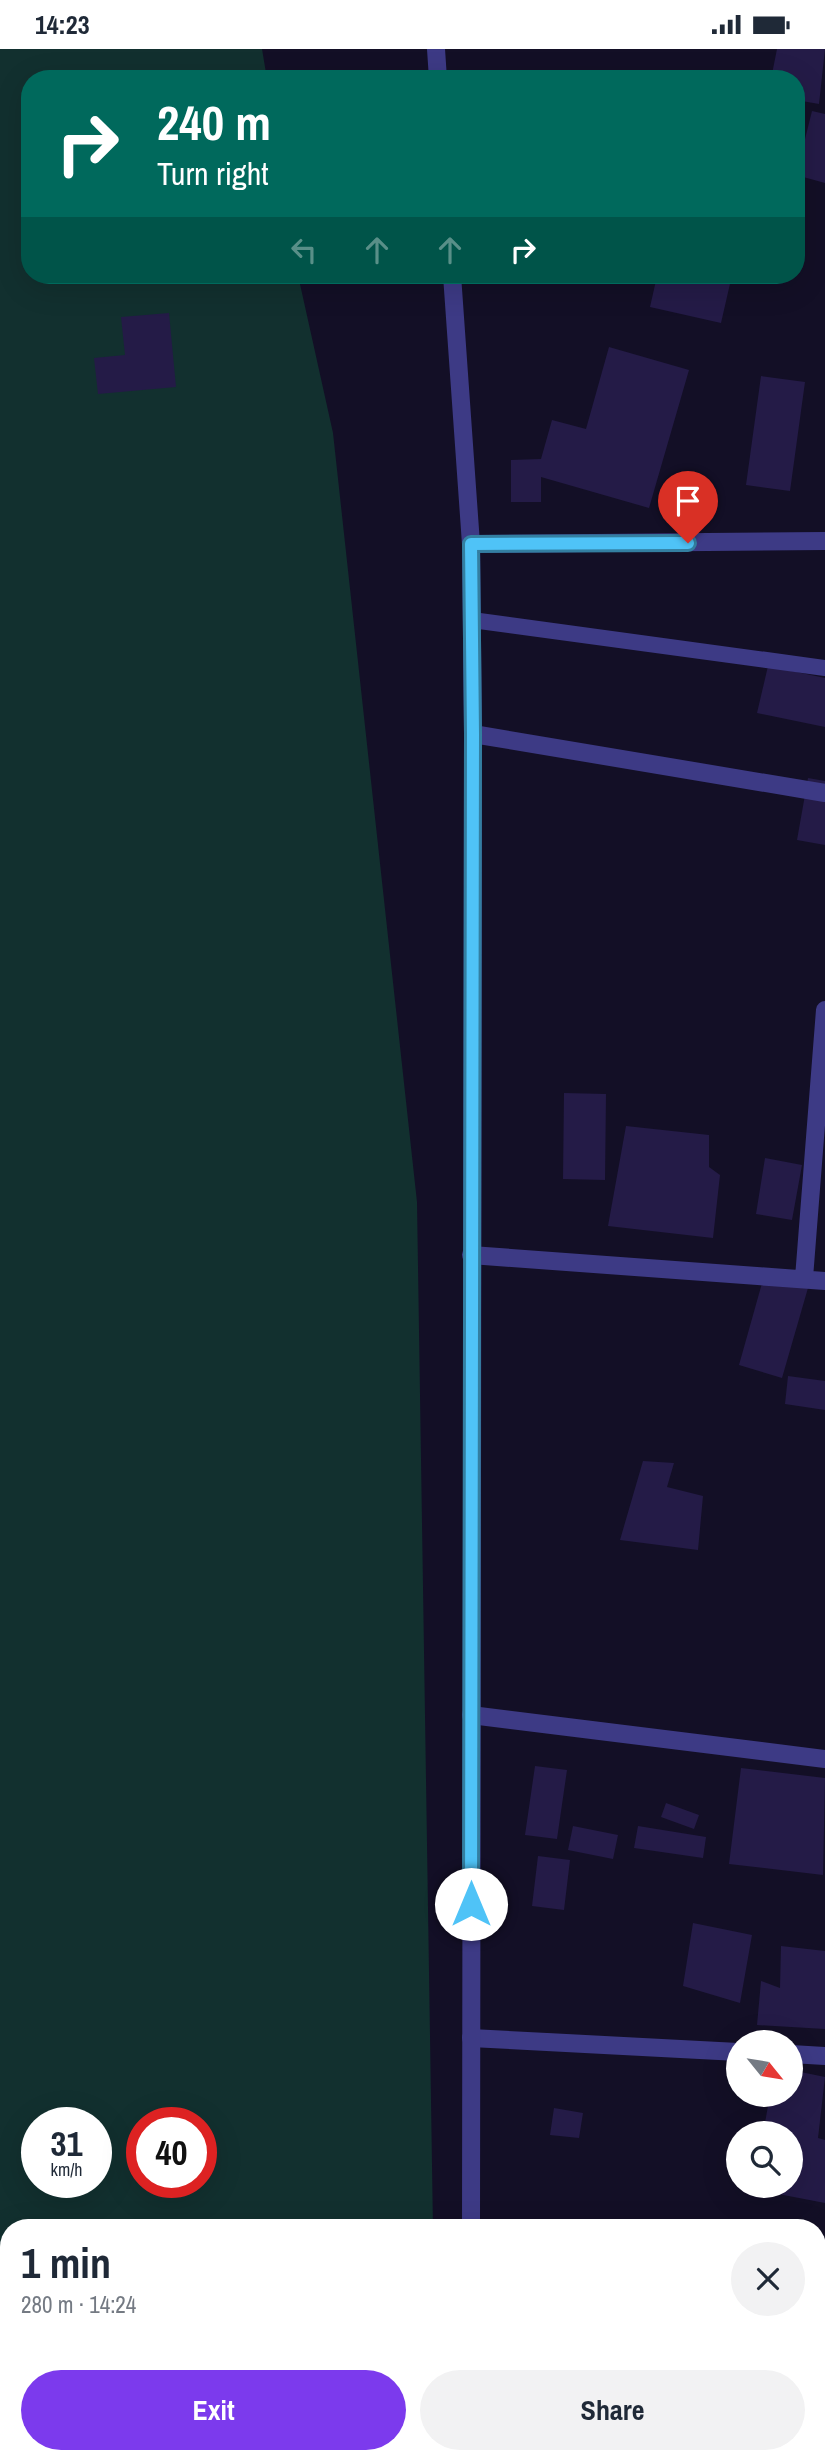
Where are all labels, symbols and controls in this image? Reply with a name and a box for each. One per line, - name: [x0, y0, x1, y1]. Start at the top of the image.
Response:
- text: 14:23: [35, 7, 90, 42]
- text: 240 m: [157, 89, 271, 155]
- icon: right: [42, 98, 133, 189]
- text: Turn right: [157, 152, 269, 195]
- icon: left: [285, 231, 323, 269]
- icon: ahead: [358, 231, 396, 269]
- icon: ahead: [431, 231, 469, 269]
- icon: right: [504, 231, 542, 269]
- pin: [658, 471, 718, 543]
- icon: arrive: [669, 482, 707, 520]
- position arrow: [434, 1867, 508, 1941]
- north arrow: [726, 2030, 803, 2107]
- map controls: [726, 2030, 803, 2198]
- speed limit sign: 40: [126, 2107, 217, 2198]
- text: 31: [51, 2120, 82, 2167]
- button: search: [726, 2121, 803, 2198]
- text: km/h: [51, 2157, 83, 2182]
- text: 1 min: [21, 2235, 111, 2291]
- button: close: [731, 2242, 805, 2316]
- text: 280 m · 14:24: [21, 2289, 136, 2320]
- button: Exit: [21, 2370, 406, 2450]
- button: Share: [420, 2370, 805, 2450]

